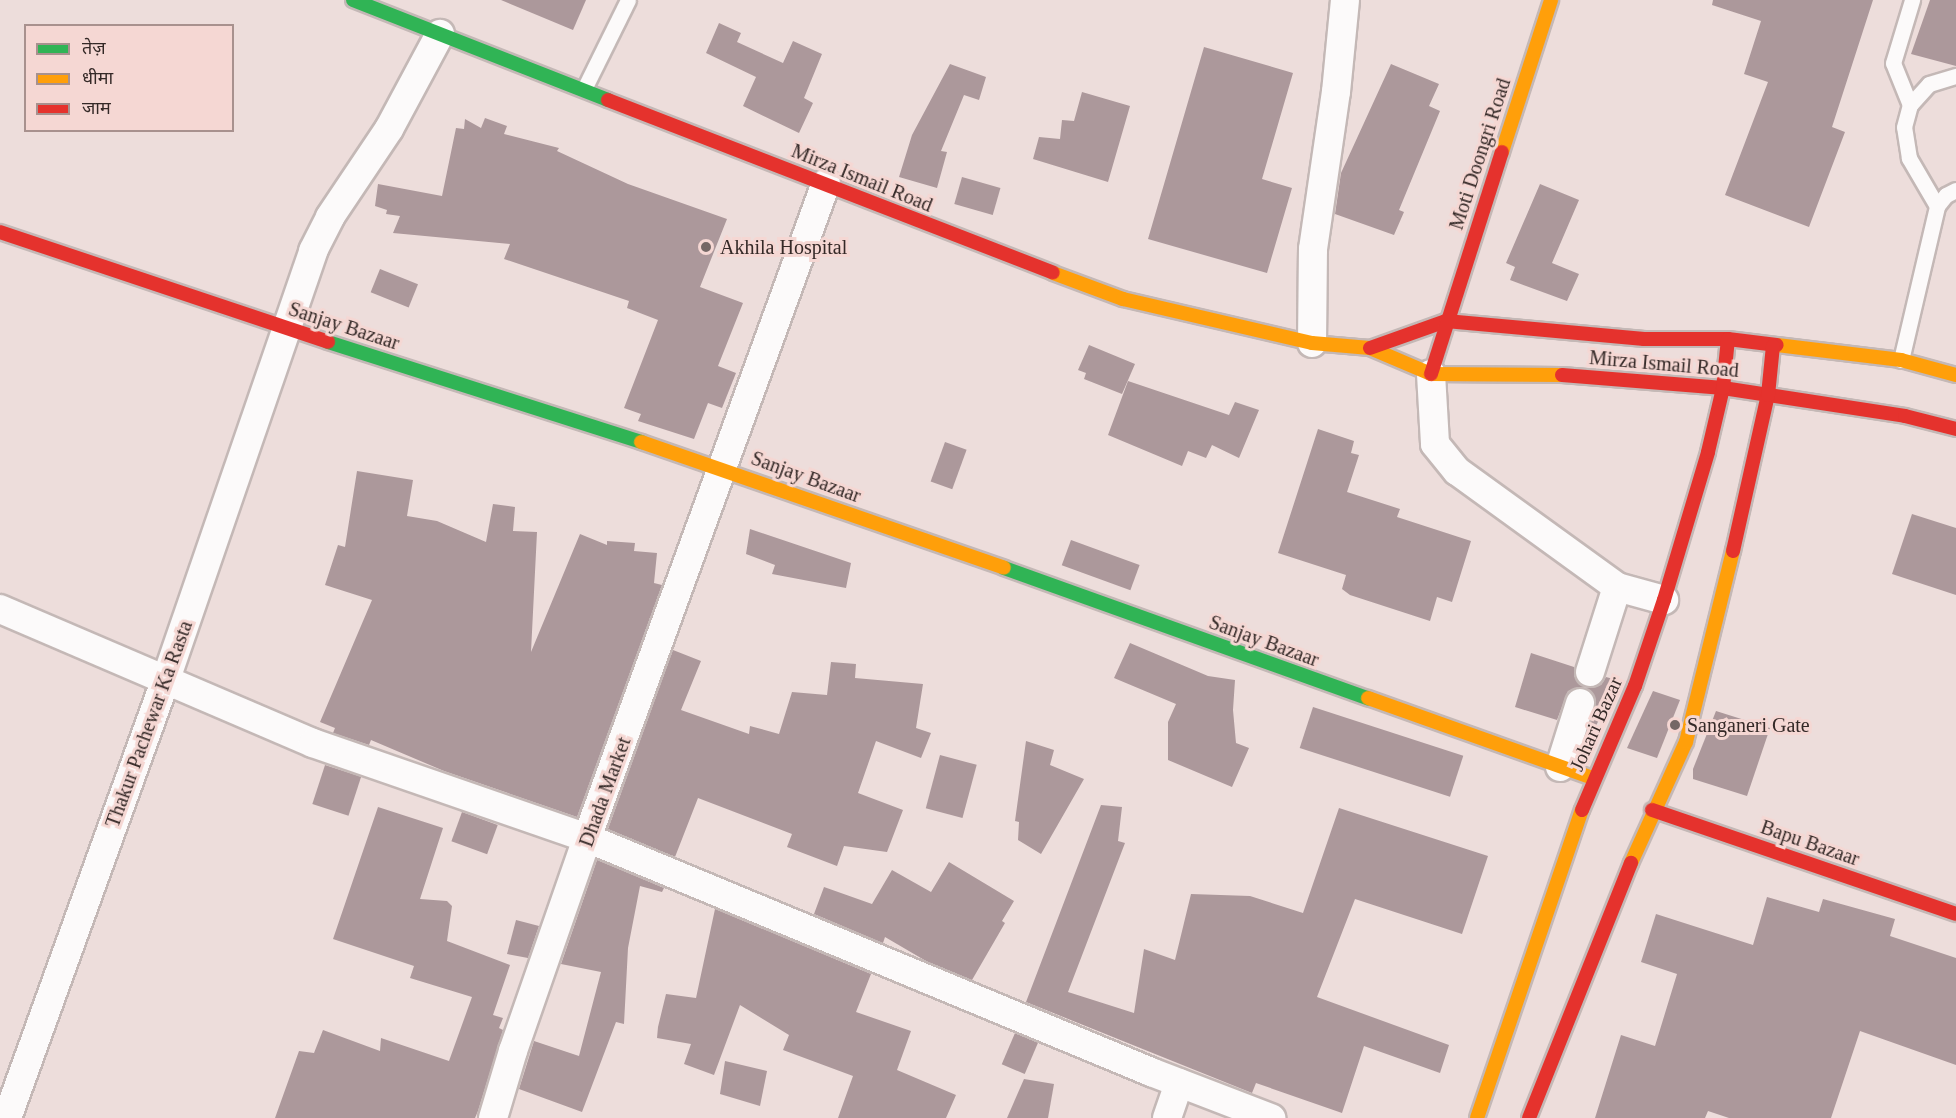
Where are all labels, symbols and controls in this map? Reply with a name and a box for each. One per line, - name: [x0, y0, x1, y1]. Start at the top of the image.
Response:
- legend: [24, 24, 234, 132]
- text: तेज़: [82, 38, 106, 58]
- text: धीमा: [82, 68, 113, 88]
- street label: Moti Doongri Road: [1444, 75, 1516, 233]
- text: जाम: [82, 98, 111, 118]
- street label: Mirza Ismail Road: [788, 139, 936, 217]
- place label: Akhila Hospital: [720, 235, 847, 259]
- marker: Akhila Hospital: [697, 238, 715, 256]
- street label: Sanjay Bazaar: [286, 297, 402, 355]
- street label: Mirza Ismail Road: [1588, 346, 1740, 382]
- street label: Sanjay Bazaar: [748, 446, 864, 508]
- street label: Sanjay Bazaar: [1206, 610, 1322, 672]
- street label: Thakur Pachewar Ka Rasta: [100, 617, 198, 831]
- street label: Johari Bazar: [1565, 673, 1627, 775]
- place label: Sanganeri Gate: [1687, 713, 1810, 737]
- marker: Sanganeri Gate: [1668, 718, 1682, 732]
- street label: Dhada Market: [574, 734, 636, 850]
- street label: Bapu Bazaar: [1758, 815, 1862, 871]

